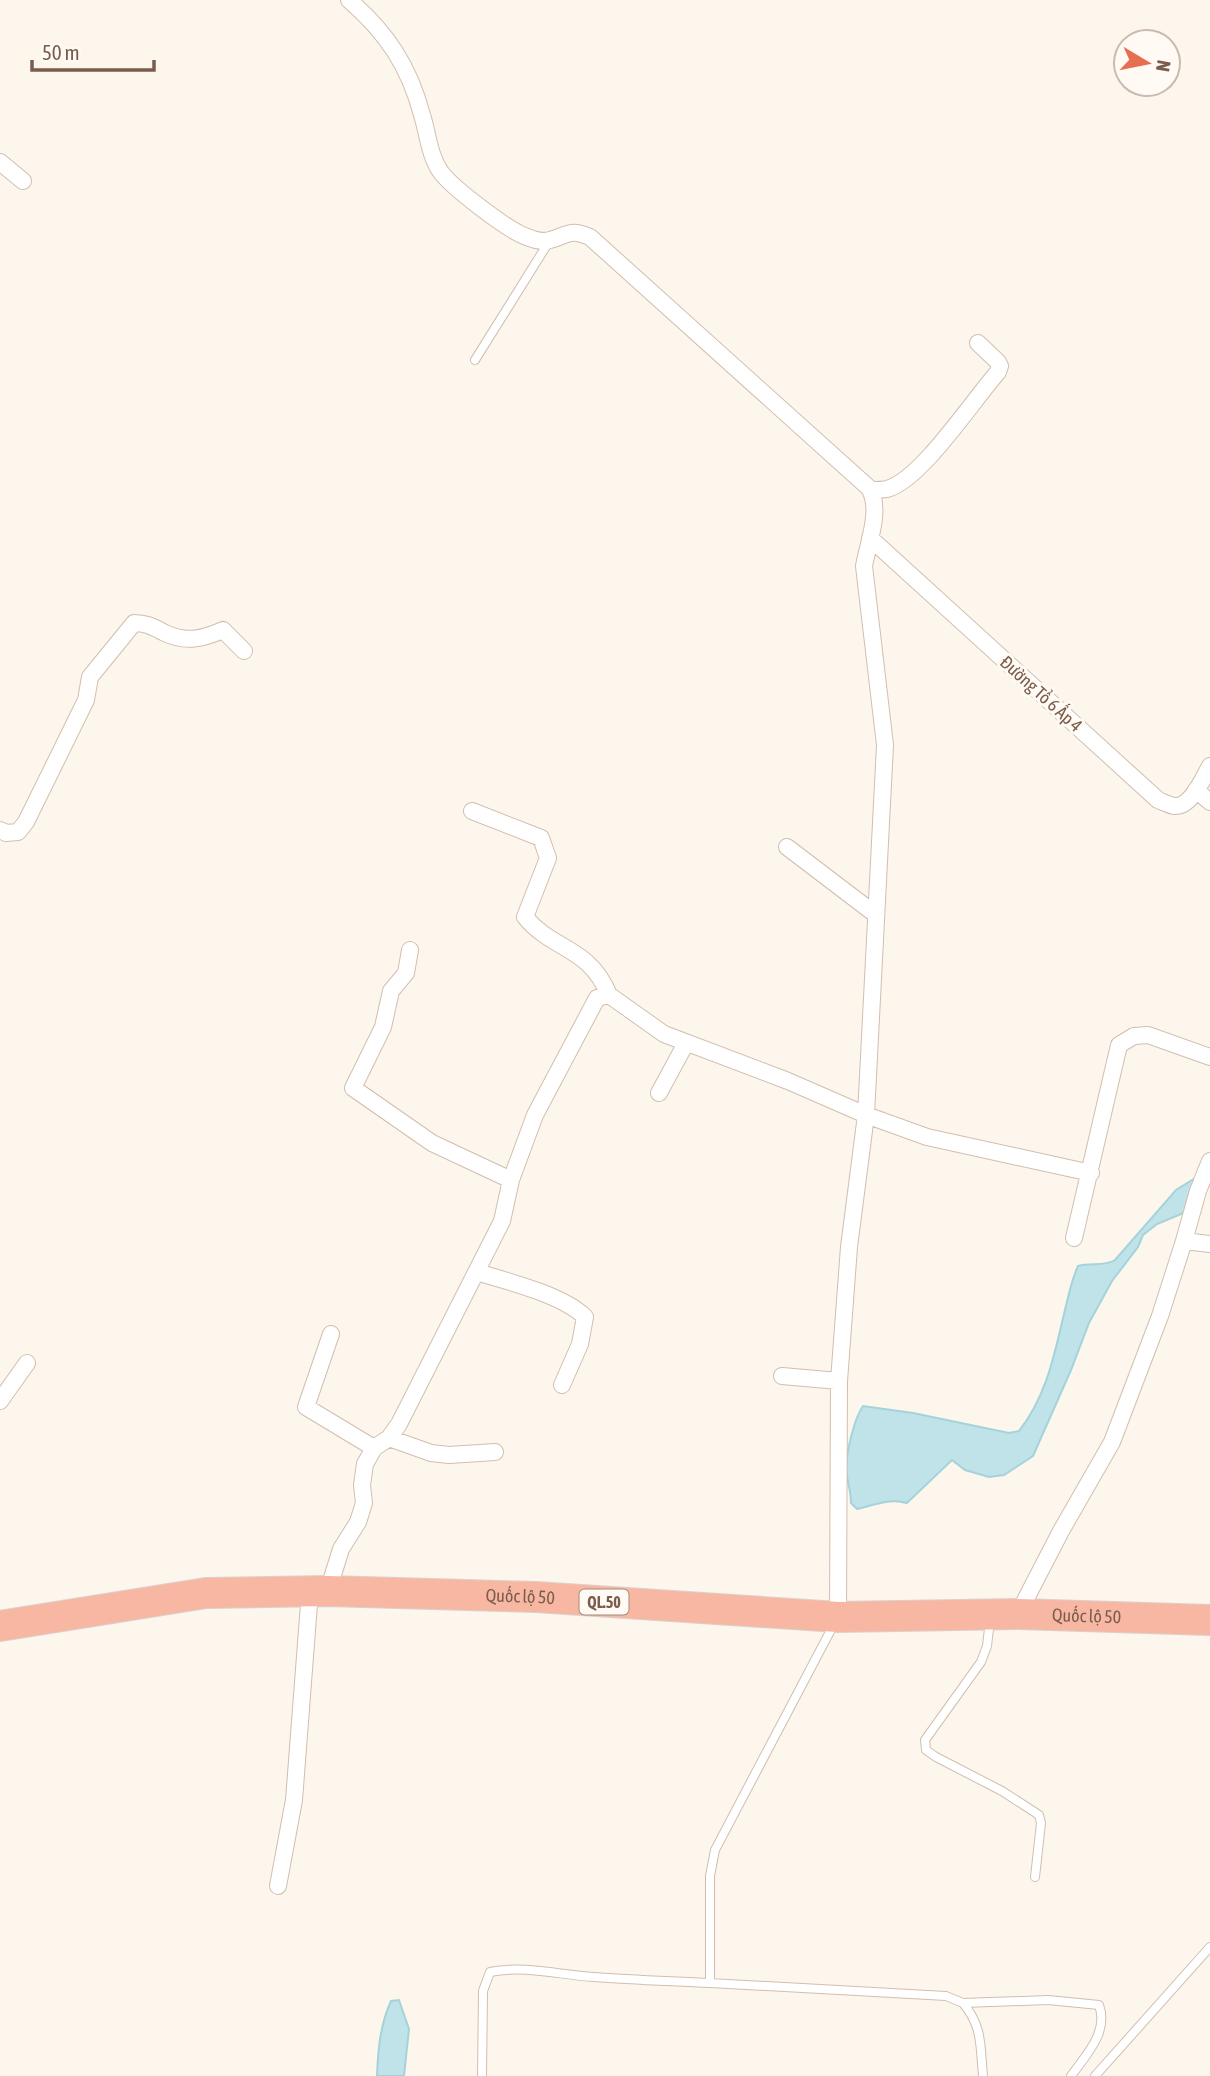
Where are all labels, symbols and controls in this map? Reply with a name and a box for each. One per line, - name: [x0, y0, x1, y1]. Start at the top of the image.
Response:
- scale bar: [32, 28, 154, 72]
- north arrow: [1112, 28, 1182, 98]
- text: 50 m: [42, 40, 80, 64]
- text: N: [1152, 59, 1176, 73]
- street label: Đường Tổ 6 Ấp 4: [996, 650, 1088, 736]
- street label: Quốc lộ 50: [485, 1584, 556, 1608]
- road number: QL.50: [580, 1590, 628, 1614]
- street label: Quốc lộ 50: [1052, 1604, 1122, 1627]

